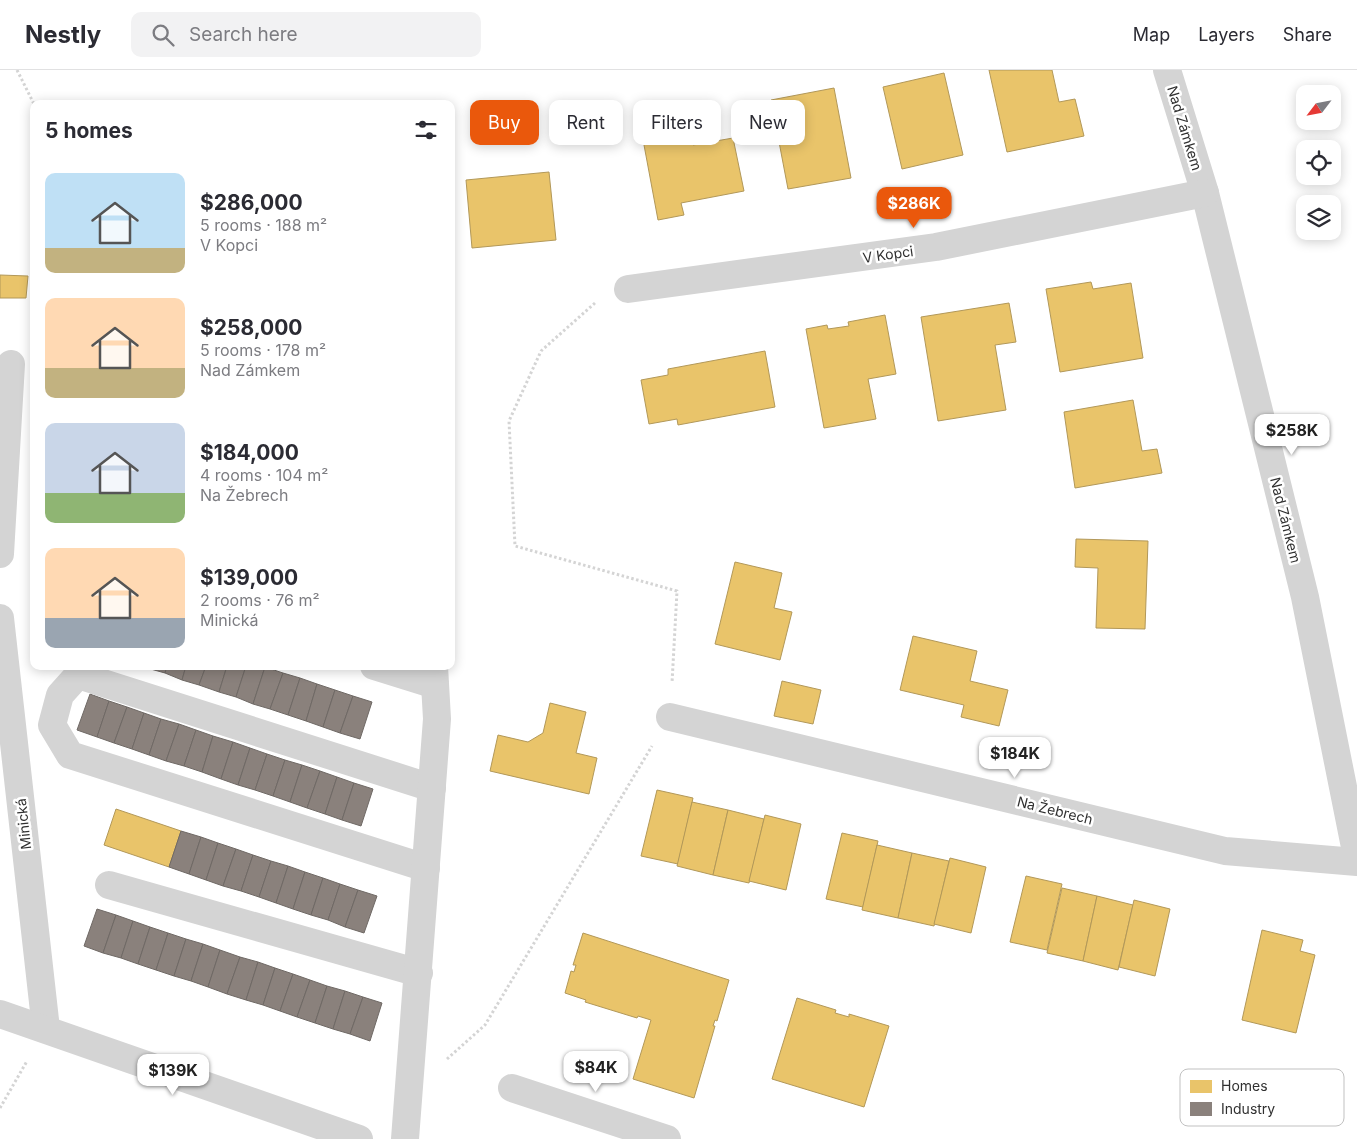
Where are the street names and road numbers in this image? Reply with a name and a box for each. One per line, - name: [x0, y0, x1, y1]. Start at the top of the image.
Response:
- street label: Nad Zámkem: [1164, 84, 1206, 172]
- street label: V Kopci: [862, 242, 914, 266]
- street label: Nad Zámkem: [1267, 475, 1305, 565]
- street label: Na Žebrech: [1015, 792, 1095, 828]
- street label: Minická: [12, 798, 34, 850]

